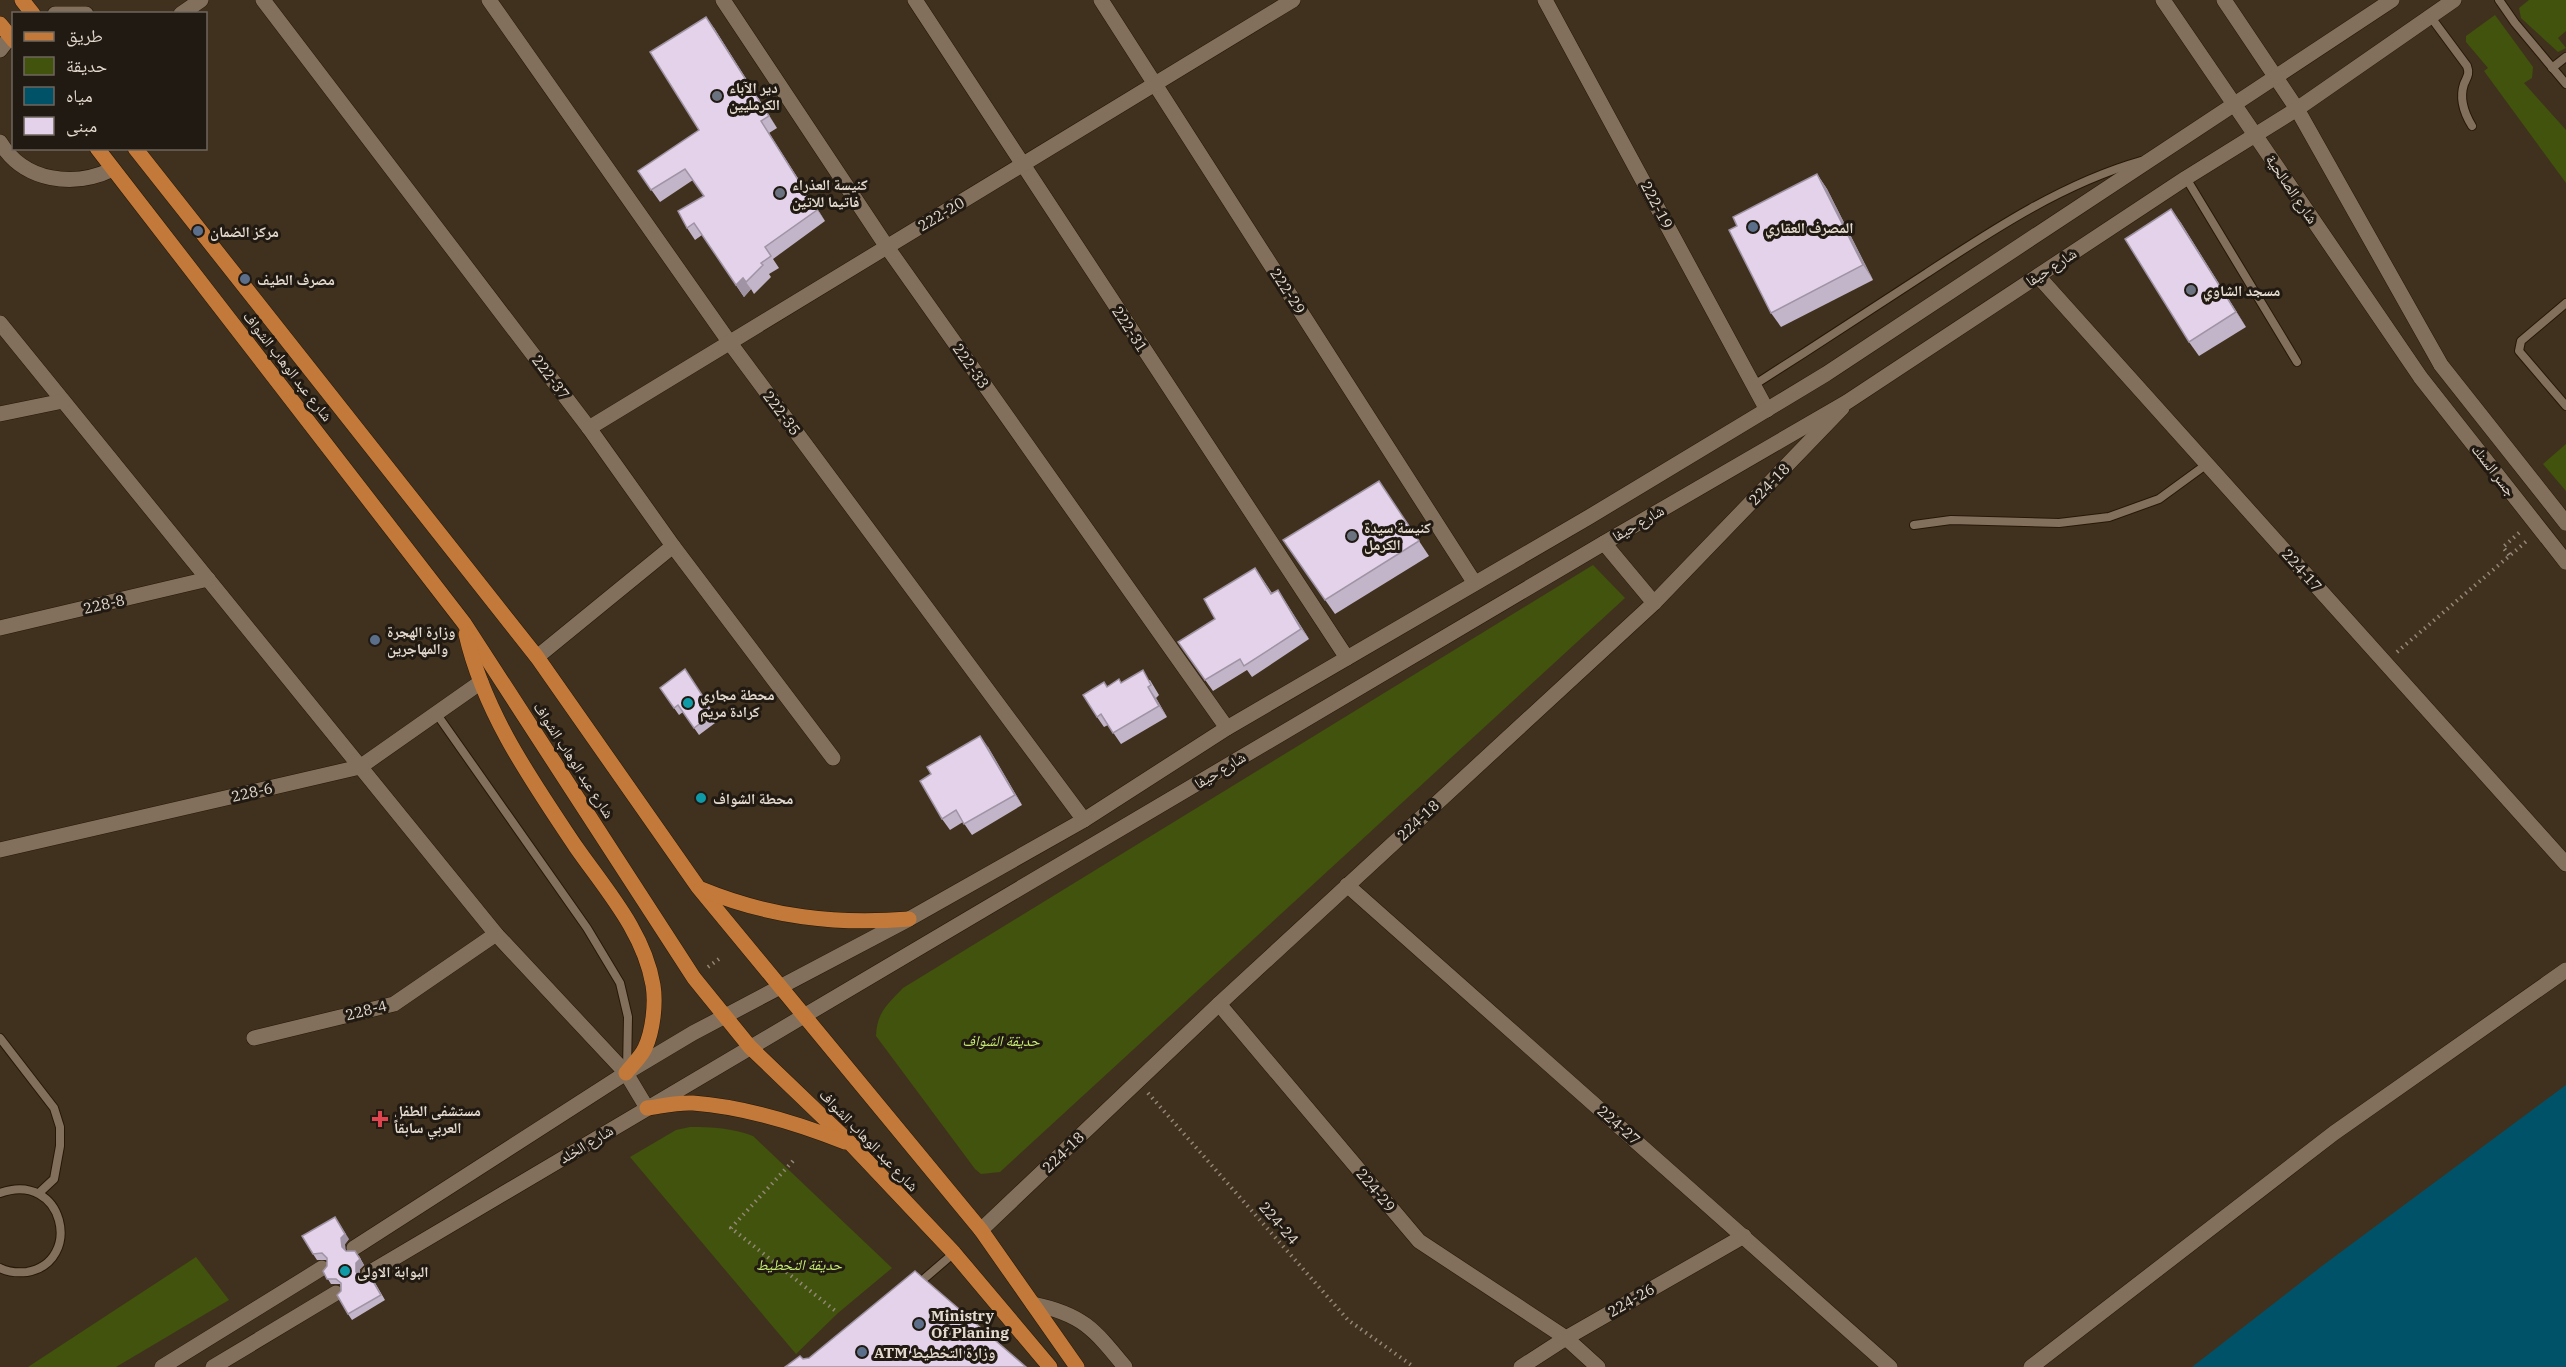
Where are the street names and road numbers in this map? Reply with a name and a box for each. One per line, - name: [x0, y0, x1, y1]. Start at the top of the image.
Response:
- street label: شارع الصالحية: [2261, 151, 2322, 228]
- street label: 222-19: [1637, 178, 1677, 232]
- street label: 222-20: [914, 193, 968, 235]
- street label: شارع حيفا: [2022, 244, 2081, 291]
- street label: 222-29: [1266, 264, 1310, 318]
- street label: 222-31: [1108, 302, 1152, 356]
- street label: شارع عبد الوهاب الشواف: [238, 307, 337, 426]
- street label: 222-33: [949, 340, 993, 392]
- street label: 222-37: [528, 351, 574, 403]
- street label: 222-35: [759, 387, 805, 439]
- street label: جسر السنك: [2468, 440, 2521, 500]
- street label: 224-18: [1744, 459, 1794, 509]
- street label: شارع حيفا: [1609, 501, 1668, 546]
- street label: 224-17: [2278, 545, 2326, 595]
- street label: 228-8: [81, 590, 127, 618]
- street label: شارع عبد الوهاب الشواف: [528, 698, 619, 822]
- street label: شارع حيفا: [1191, 747, 1250, 794]
- street label: 228-6: [229, 778, 275, 806]
- street label: 224-18: [1393, 796, 1443, 844]
- street label: 228-4: [343, 996, 389, 1024]
- street label: شارع عبد الوهاب الشواف: [815, 1085, 923, 1196]
- street label: 224-27: [1594, 1101, 1644, 1149]
- street label: شارع الخلد: [556, 1120, 617, 1168]
- street label: 224-18: [1038, 1127, 1088, 1177]
- street label: 224-29: [1352, 1164, 1400, 1216]
- street label: 224-24: [1255, 1198, 1303, 1248]
- street label: 224-26: [1604, 1279, 1658, 1321]

